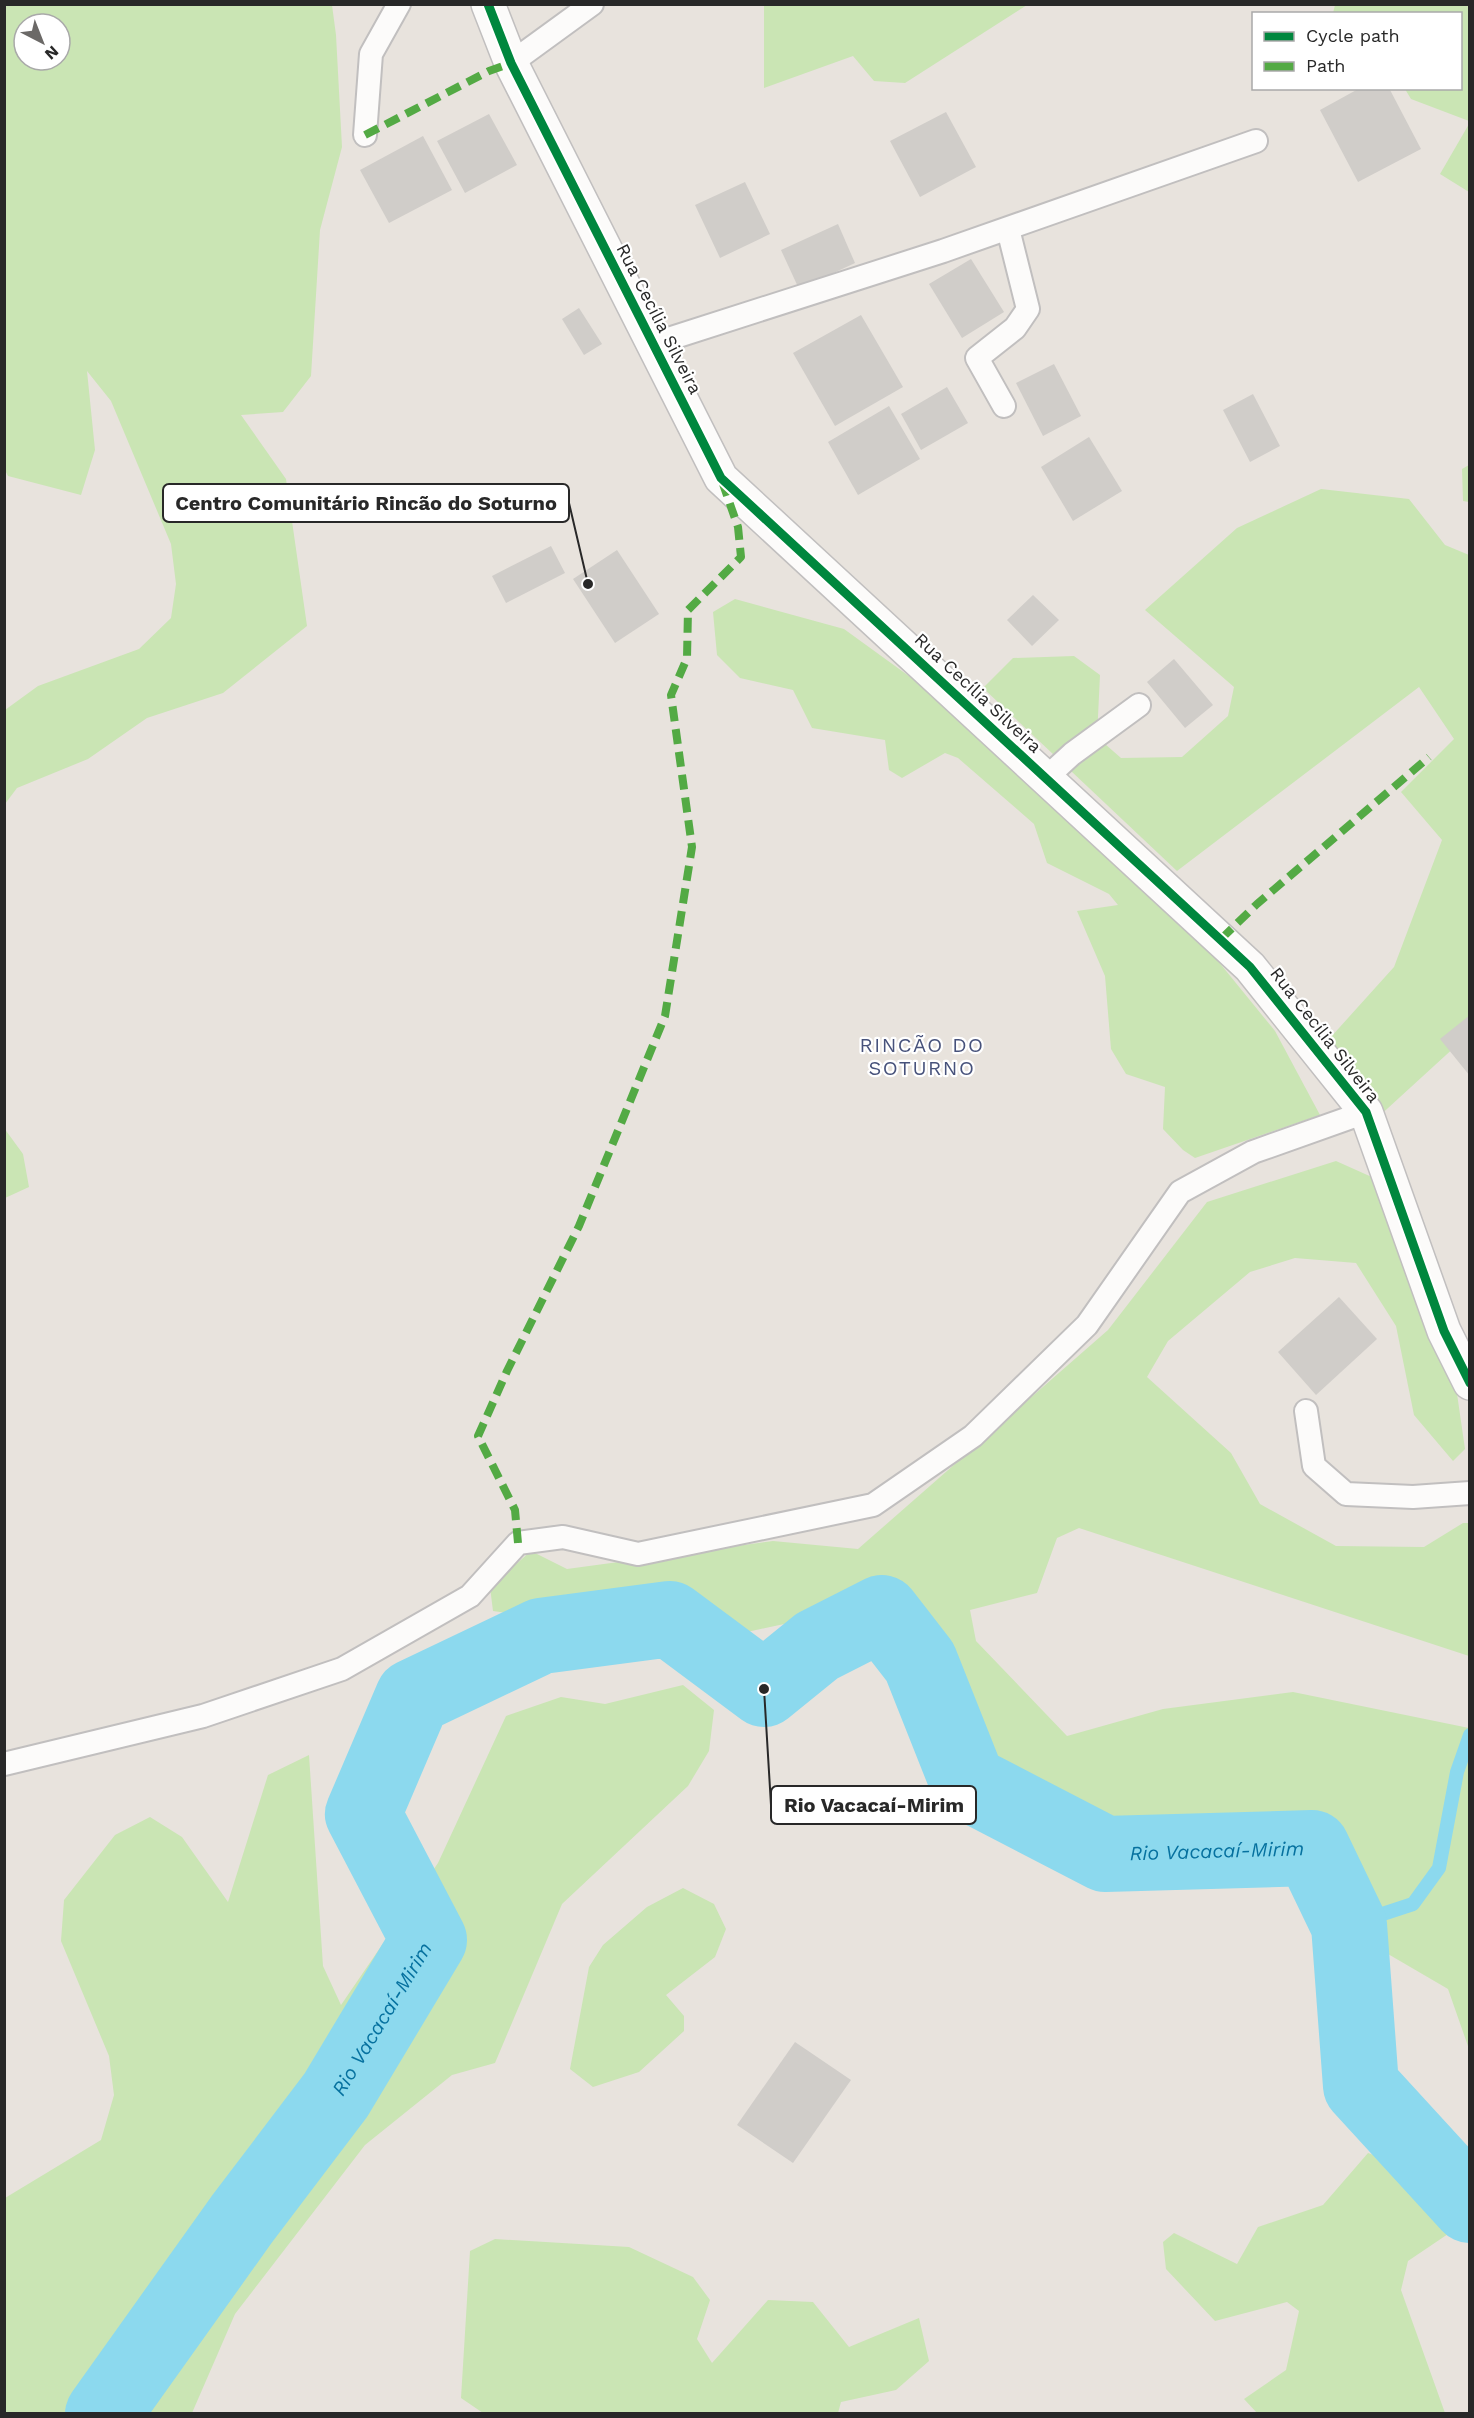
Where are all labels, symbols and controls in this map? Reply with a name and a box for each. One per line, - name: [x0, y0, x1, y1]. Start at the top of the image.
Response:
- north arrow: [12, 12, 72, 72]
- legend: [1252, 12, 1462, 90]
- text: Cycle path: [1306, 25, 1400, 46]
- text: N: [41, 42, 62, 64]
- text: Path: [1306, 55, 1346, 76]
- street label: Rua Cecília Silveira: [612, 240, 706, 397]
- callout: Centro Comunitário Rincão do Soturno: [163, 484, 569, 522]
- text: Centro Comunitário Rincão do Soturno: [175, 491, 557, 515]
- street label: Rua Cecília Silveira: [911, 628, 1046, 757]
- street label: Rua Cecília Silveira: [1266, 963, 1385, 1106]
- district label: RINCÃO DO SOTURNO: [859, 1033, 985, 1080]
- callout: Rio Vacacaí-Mirim: [771, 1786, 976, 1824]
- text: Rio Vacacaí-Mirim: [784, 1793, 964, 1817]
- water label: Rio Vacacaí-Mirim: [1129, 1836, 1305, 1865]
- water label: Rio Vacacaí-Mirim: [327, 1938, 437, 2100]

